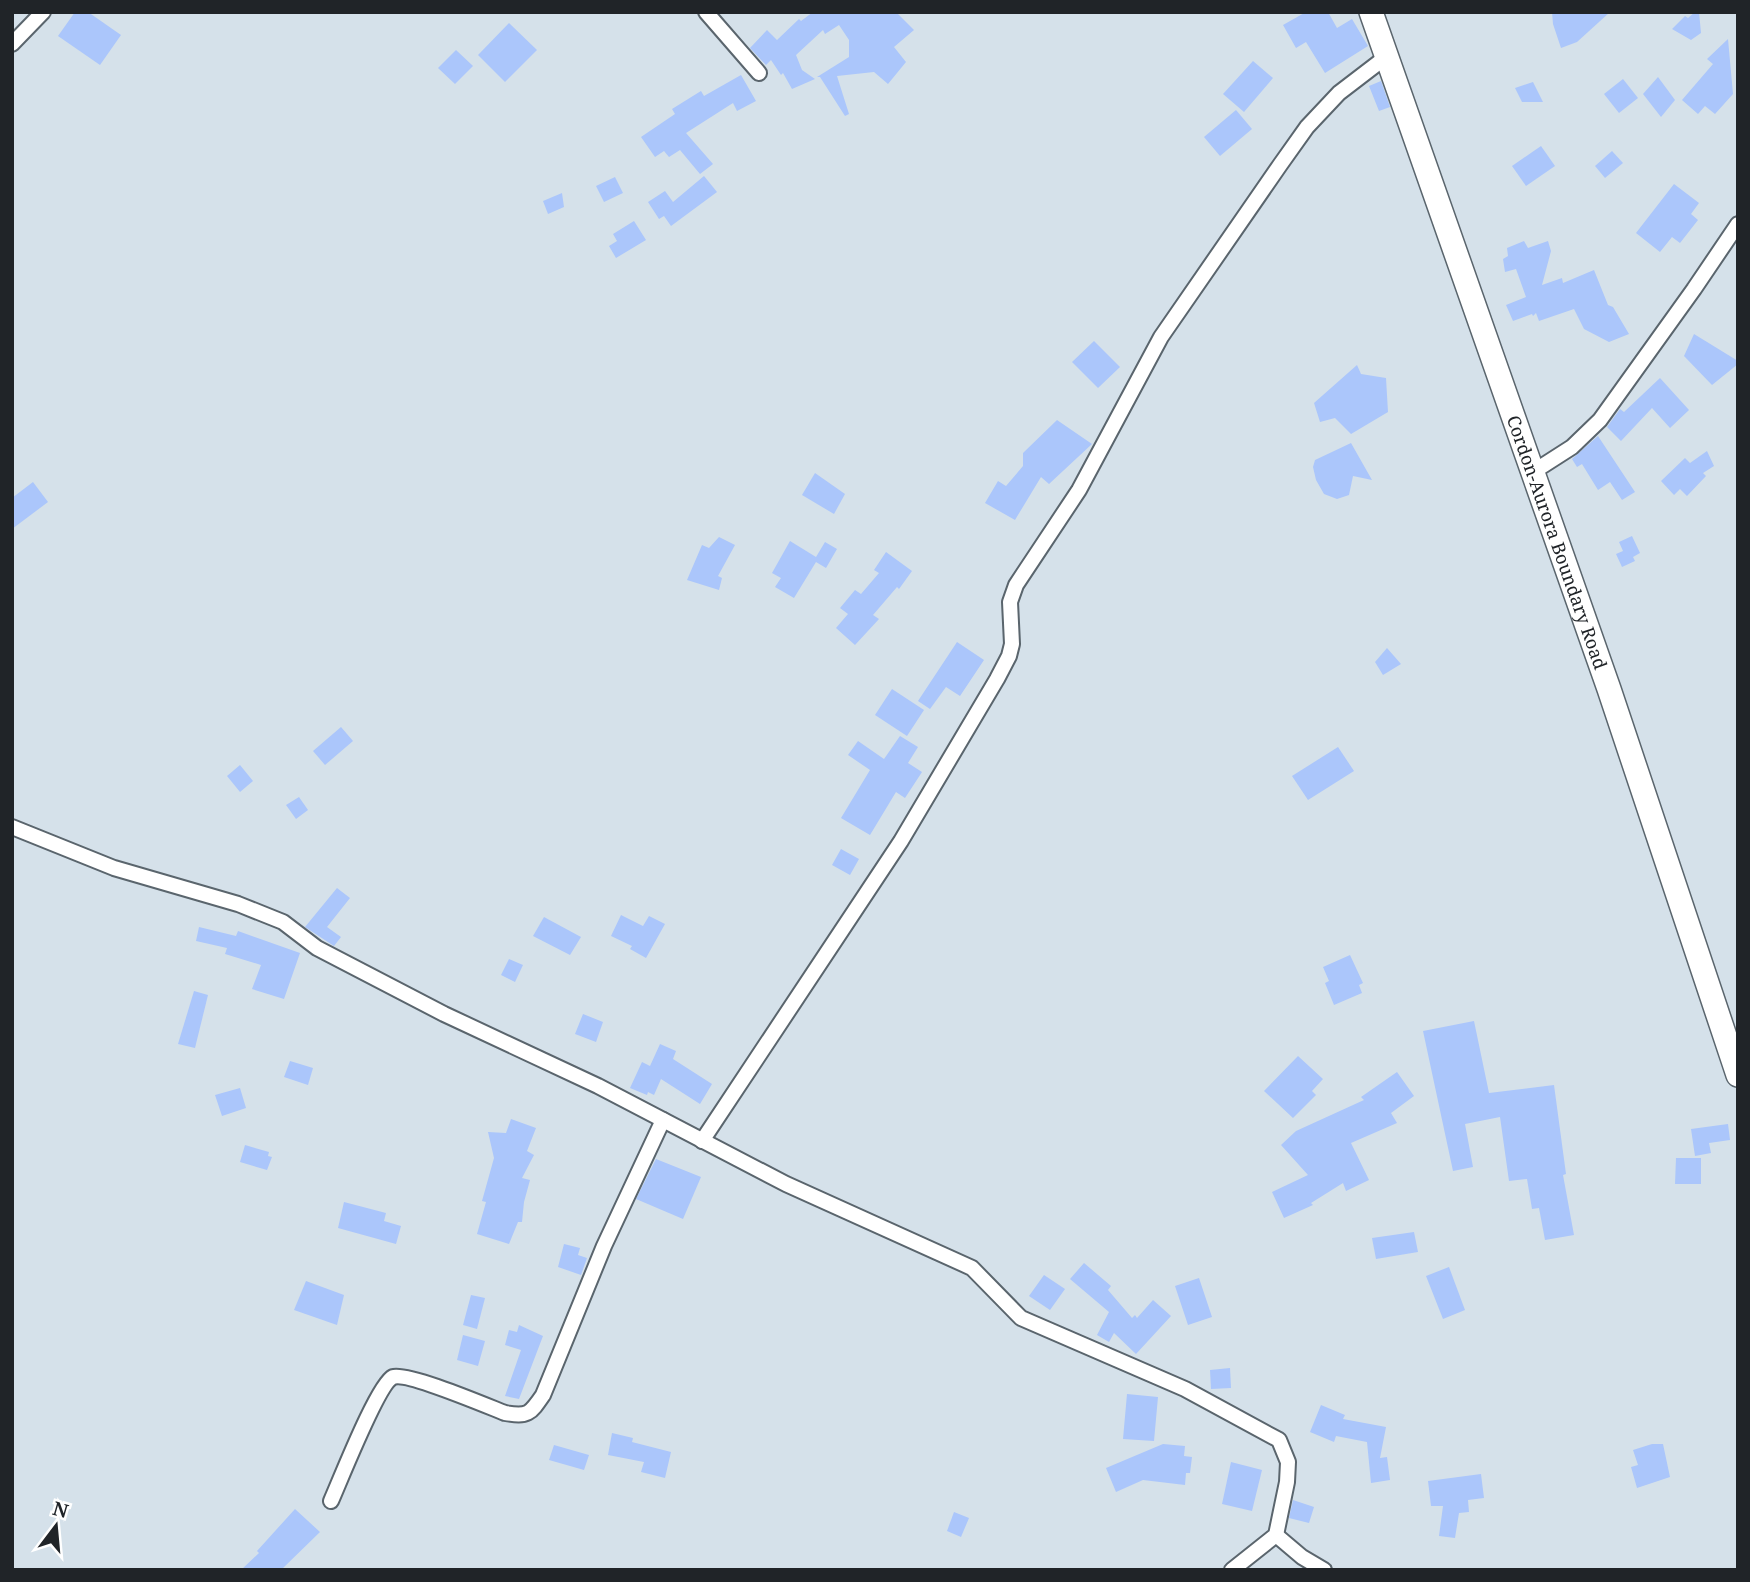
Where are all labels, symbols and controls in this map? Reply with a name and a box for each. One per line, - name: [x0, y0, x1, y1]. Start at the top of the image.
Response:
- street label: Cordon-Aurora Boundary Road: [1502, 412, 1613, 672]
- north arrow: [21, 1491, 91, 1561]
- text: N: [50, 1495, 71, 1524]

